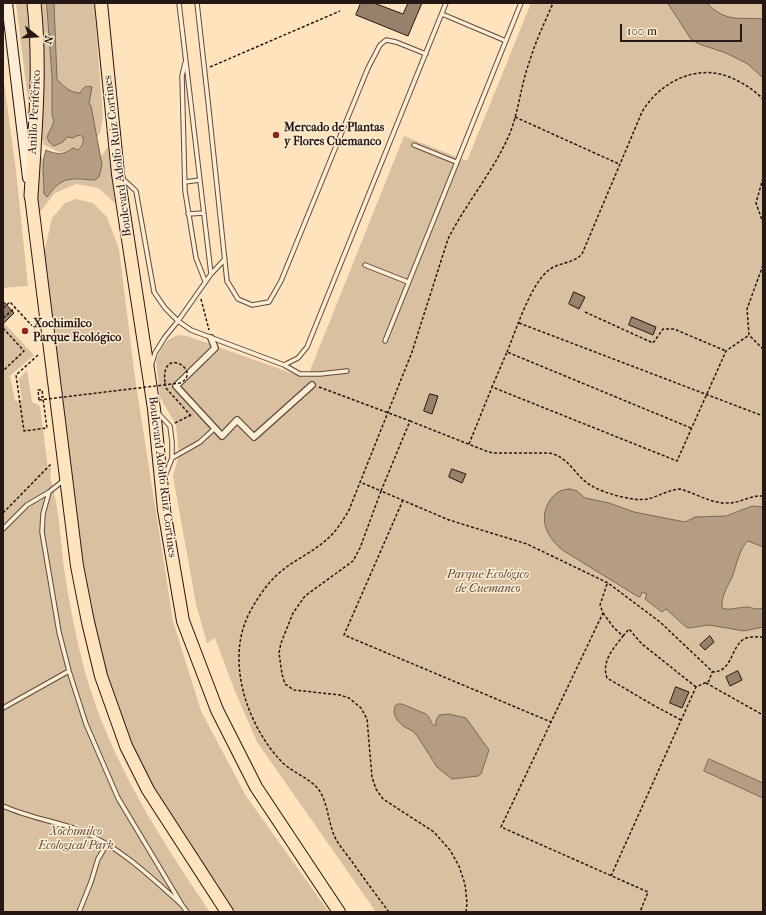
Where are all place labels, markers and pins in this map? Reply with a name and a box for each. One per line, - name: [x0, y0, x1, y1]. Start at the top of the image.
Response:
- place label: Mercado de Plantas y Flores Cuemanco: [284, 121, 384, 149]
- marker: Mercado de Plantas y Flores Cuemanco: [271, 130, 281, 140]
- place label: Xochimilco Parque Ecológico: [33, 317, 121, 345]
- marker: Xochimilco Parque Ecológico: [20, 326, 30, 336]

